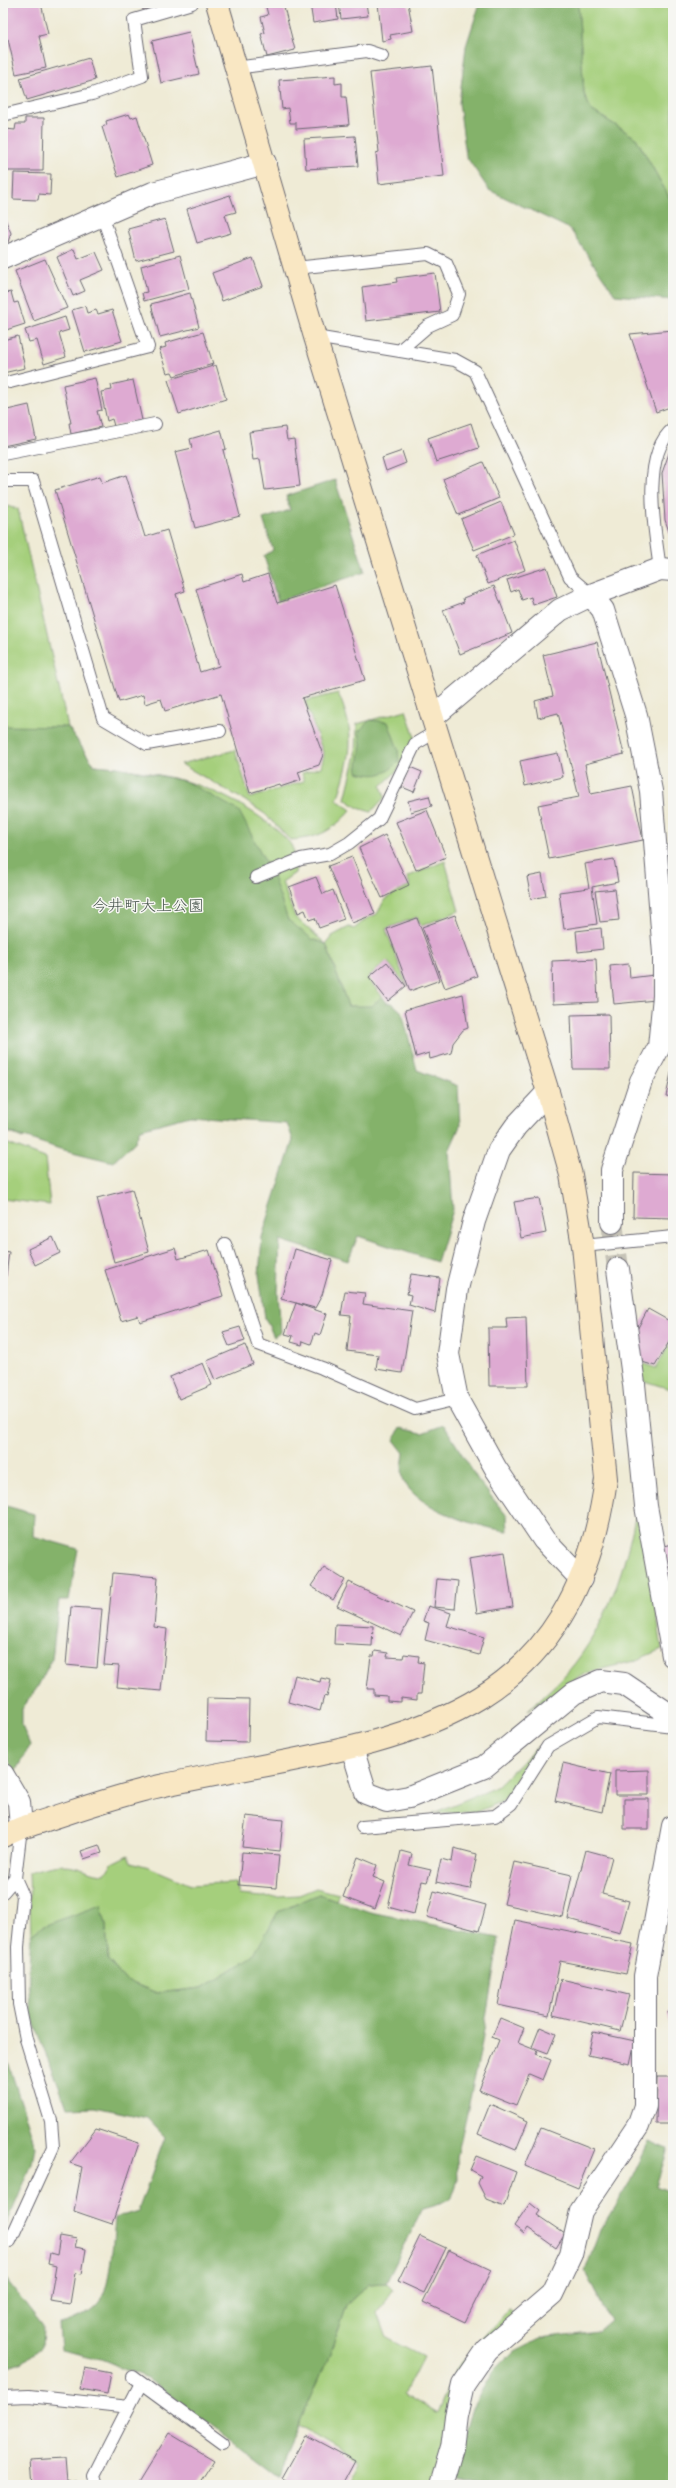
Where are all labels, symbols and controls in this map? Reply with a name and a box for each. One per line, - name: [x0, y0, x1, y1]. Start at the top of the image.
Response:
- park label: 今井町大上公園: [92, 896, 204, 916]

